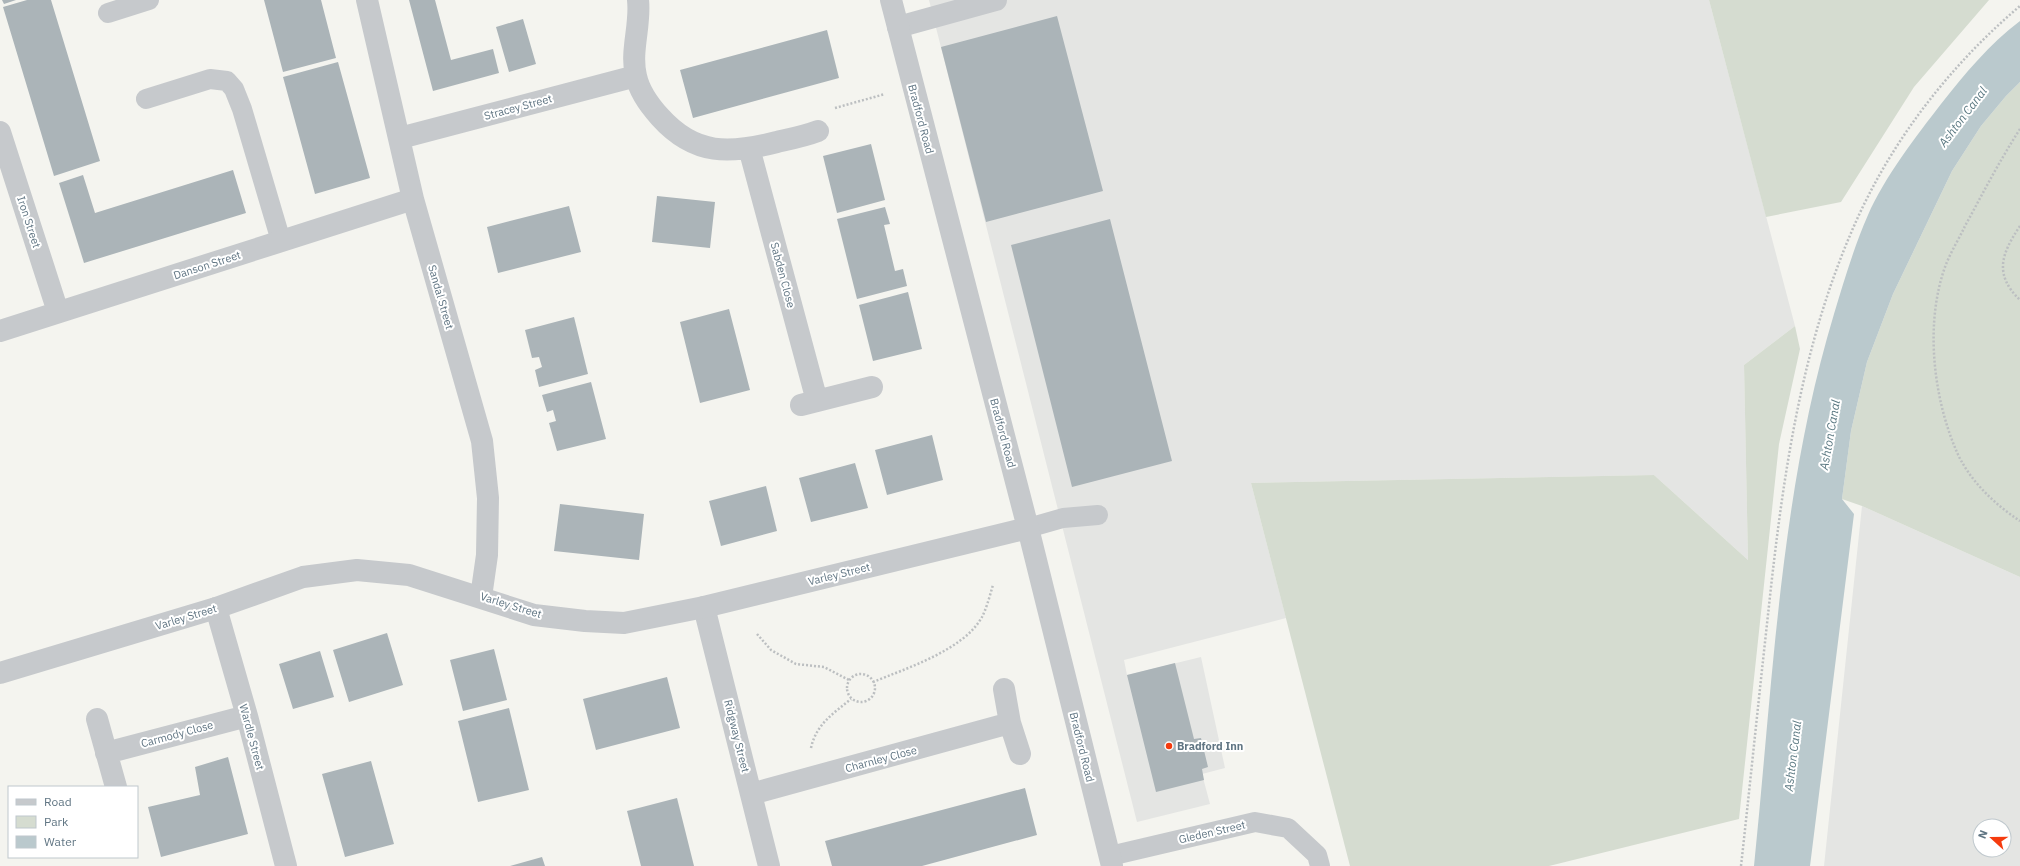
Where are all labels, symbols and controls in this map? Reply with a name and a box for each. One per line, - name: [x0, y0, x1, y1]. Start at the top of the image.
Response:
- street label: Bradford Road: [905, 83, 937, 155]
- water label: Ashton Canal: [1935, 83, 1990, 150]
- street label: Stracey Street: [482, 91, 554, 123]
- street label: Iron Street: [14, 194, 44, 250]
- street label: Sabden Close: [768, 241, 798, 309]
- street label: Danson Street: [172, 247, 243, 282]
- street label: Sandal Street: [425, 263, 457, 331]
- street label: Bradford Road: [987, 397, 1019, 469]
- water label: Ashton Canal: [1816, 398, 1843, 472]
- street label: Varley Street: [806, 559, 872, 588]
- street label: Varley Street: [479, 589, 544, 621]
- street label: Varley Street: [154, 601, 219, 633]
- street label: Ridgway Street: [721, 698, 753, 774]
- street label: Wardle Street: [236, 702, 268, 772]
- street label: Bradford Road: [1067, 711, 1097, 783]
- street label: Carmody Close: [139, 718, 215, 750]
- water label: Ashton Canal: [1781, 719, 1804, 793]
- place label: Bradford Inn: [1177, 739, 1243, 753]
- marker: Bradford Inn: [1164, 741, 1174, 751]
- street label: Charnley Close: [844, 743, 918, 775]
- legend: [8, 786, 138, 858]
- text: Road: [44, 794, 72, 809]
- text: Park: [44, 814, 69, 829]
- street label: Gleden Street: [1177, 817, 1247, 846]
- north arrow: [1972, 818, 2012, 858]
- text: N: [1975, 828, 1991, 841]
- text: Water: [44, 834, 77, 849]

